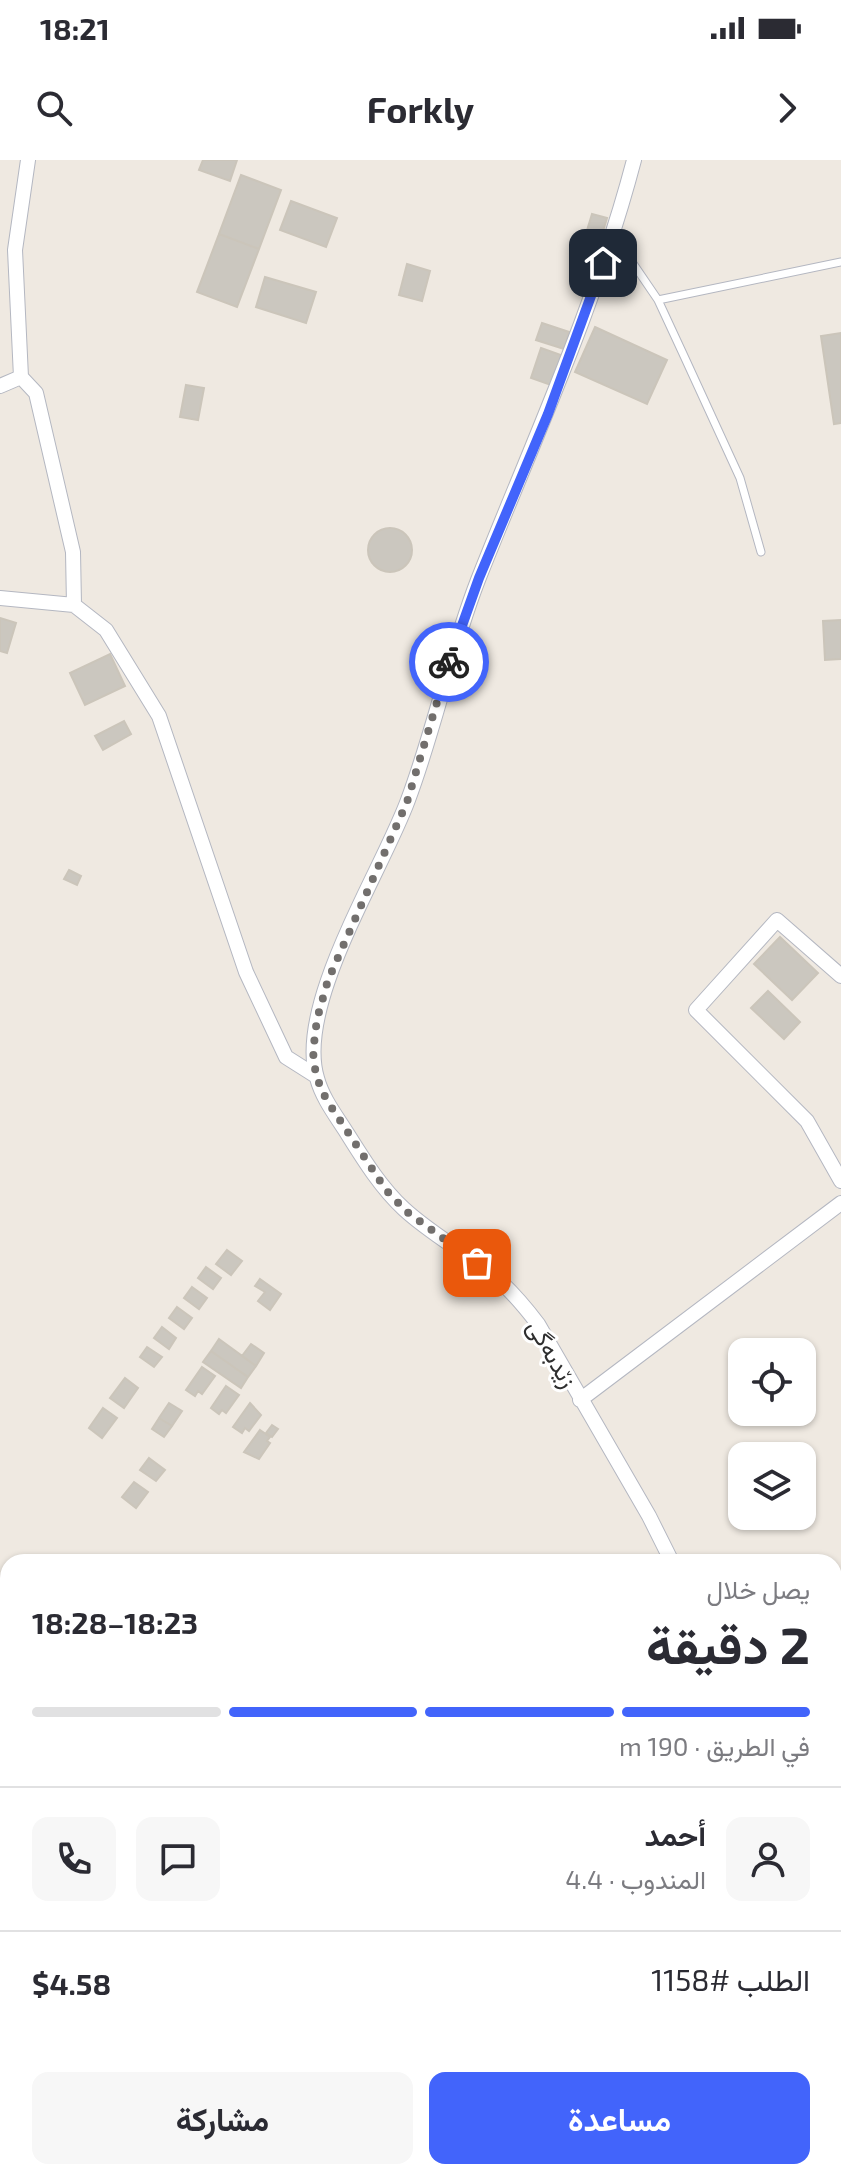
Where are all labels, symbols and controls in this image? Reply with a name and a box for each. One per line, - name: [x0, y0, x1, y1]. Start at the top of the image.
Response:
- text: 18:21: [40, 10, 110, 46]
- icon: search: [32, 86, 76, 130]
- icon: forward: [765, 86, 809, 130]
- text: Forkly: [367, 87, 474, 130]
- pin: [569, 229, 637, 297]
- icon: home: [581, 241, 625, 285]
- courier: [409, 622, 489, 702]
- icon: bike: [427, 640, 471, 684]
- pin: [443, 1229, 511, 1297]
- icon: bag: [455, 1241, 499, 1285]
- street label: زێدبەگی: [520, 1314, 584, 1393]
- map controls: [728, 1338, 816, 1530]
- button: locate: [728, 1338, 816, 1426]
- button: layers: [728, 1442, 816, 1530]
- text: يصل خلال: [707, 1573, 810, 1604]
- text: 18:23–18:28: [32, 1604, 198, 1640]
- text: 2 دقيقة: [646, 1612, 810, 1674]
- text: في الطريق · 190 m: [619, 1730, 810, 1761]
- text: أحمد: [644, 1816, 706, 1852]
- button: phone: [32, 1817, 116, 1901]
- button: chat: [136, 1817, 220, 1901]
- button: person: [726, 1817, 810, 1901]
- text: المندوب · 4.4: [565, 1863, 706, 1894]
- text: الطلب #1158: [651, 1961, 810, 1997]
- text: $4.58: [32, 1965, 111, 2001]
- button: مشاركة: [32, 2072, 413, 2164]
- button: مساعدة: [429, 2072, 810, 2164]

